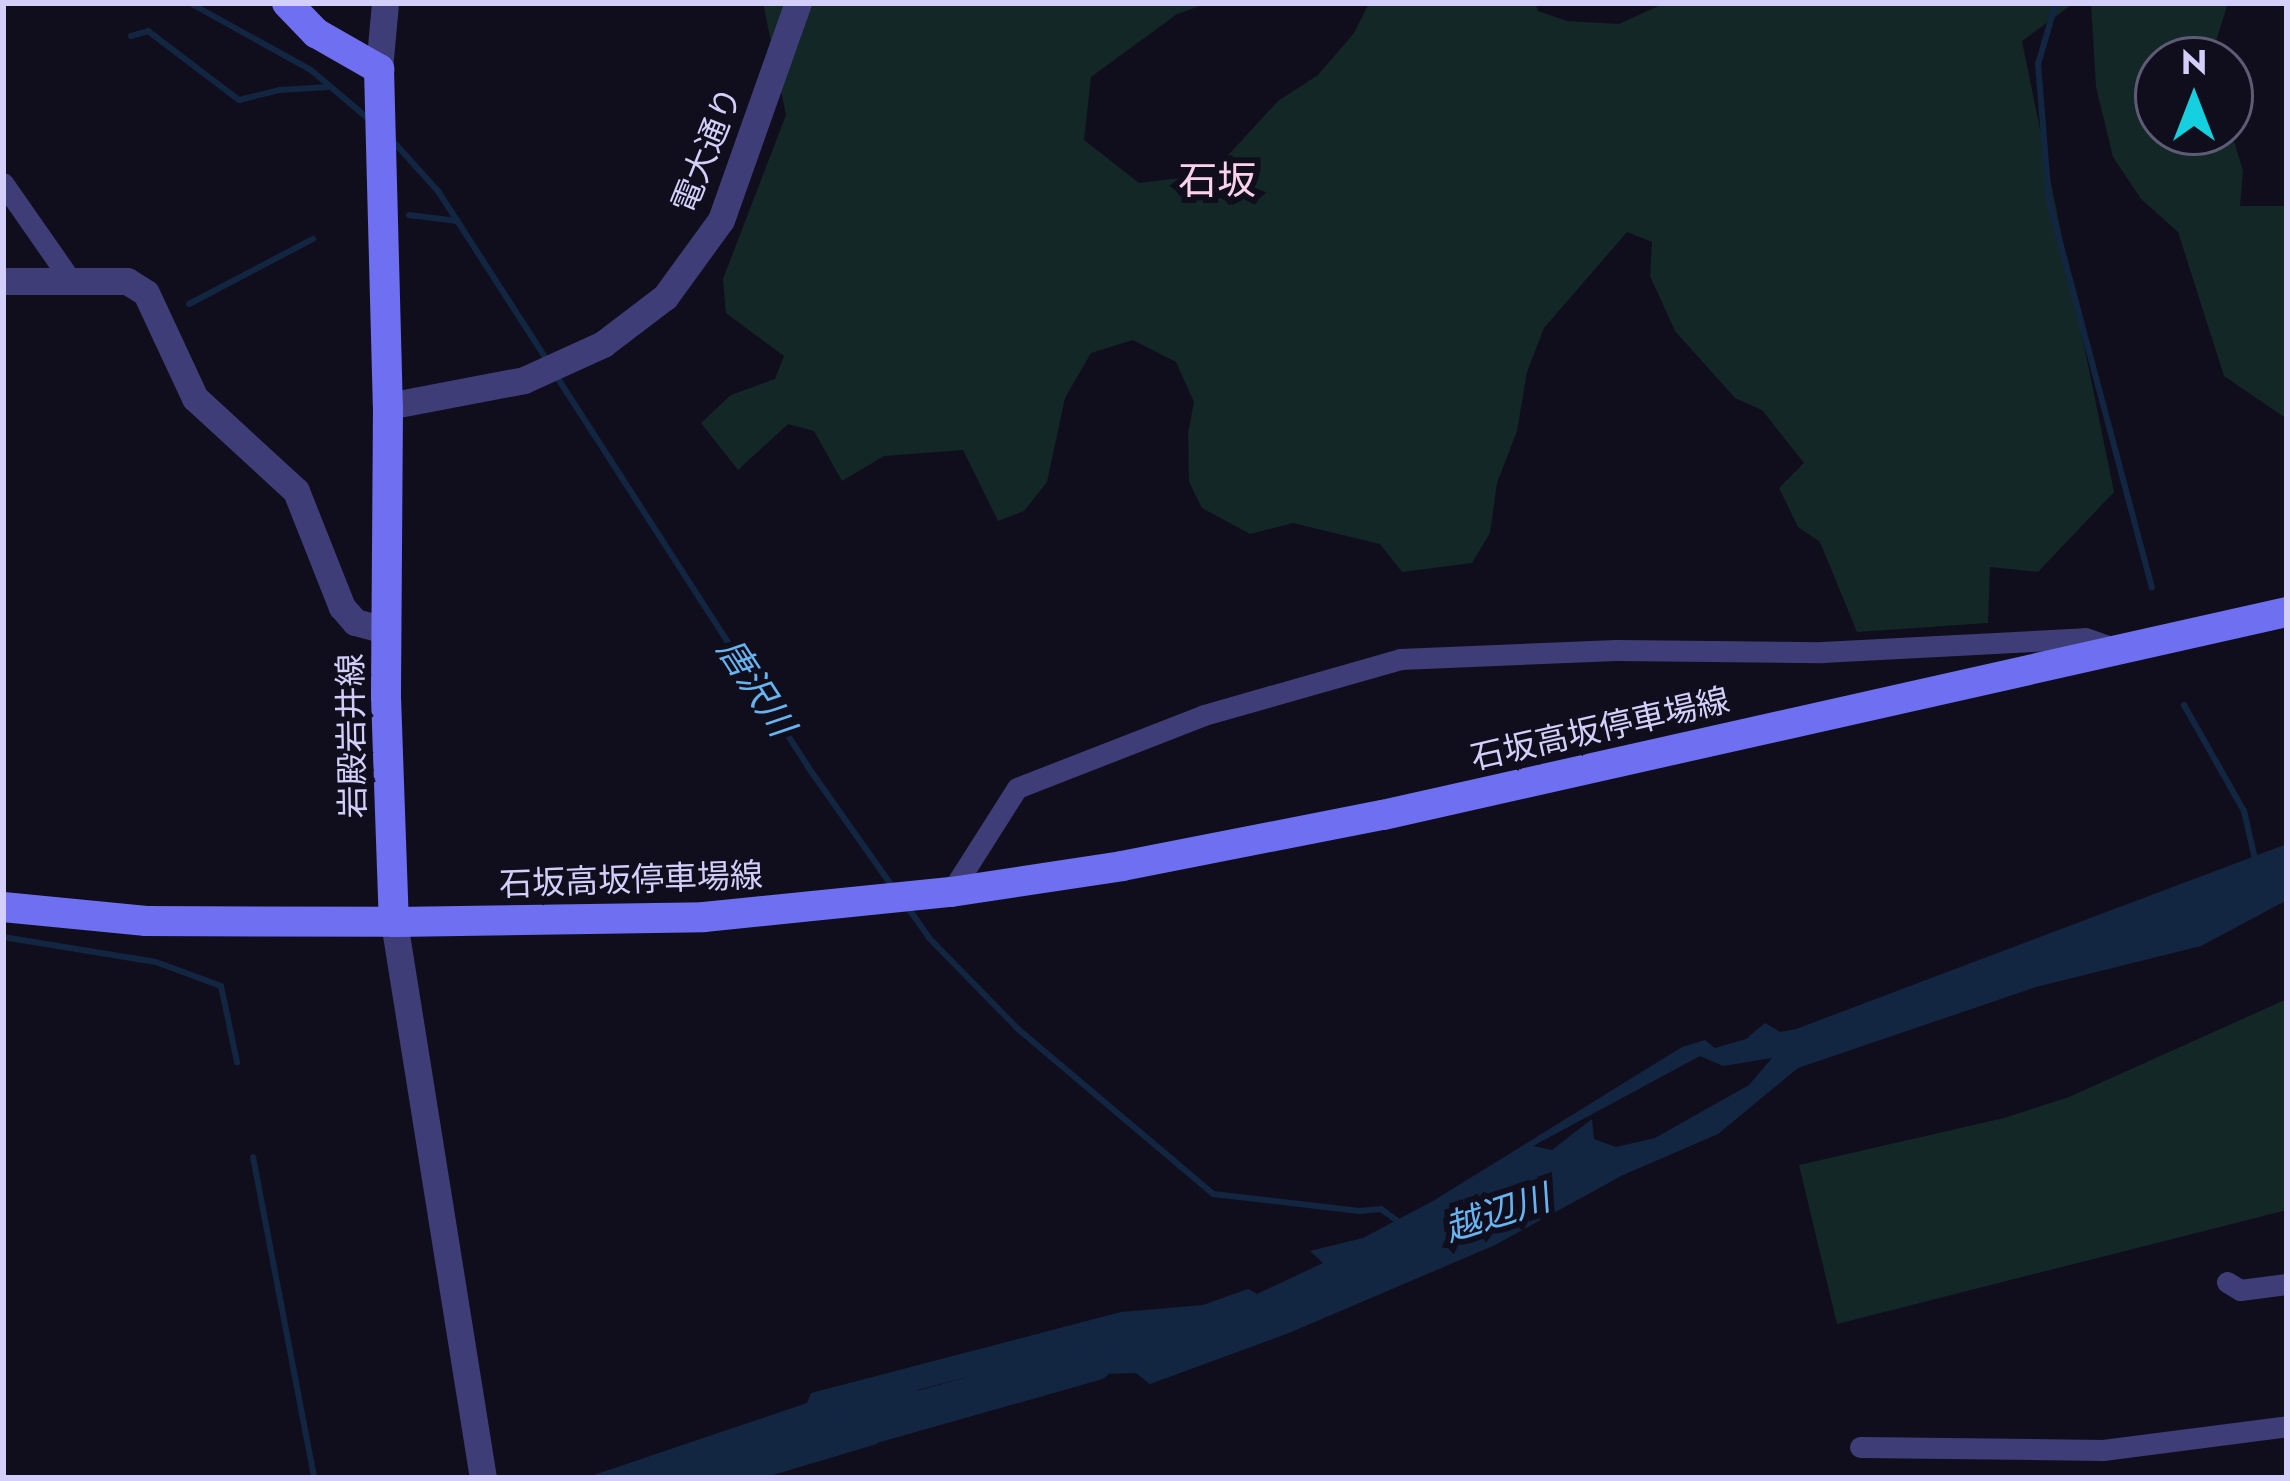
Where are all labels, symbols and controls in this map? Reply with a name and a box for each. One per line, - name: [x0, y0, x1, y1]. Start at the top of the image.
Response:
- north arrow: [2134, 36, 2254, 156]
- text: N: [2181, 39, 2207, 86]
- street label: 電大通り: [664, 81, 750, 219]
- district label: 石坂: [1178, 158, 1256, 204]
- water label: 唐沢川: [708, 630, 804, 744]
- street label: 岩殿岩井線: [331, 653, 373, 819]
- street label: 石坂高坂停車場線: [1467, 680, 1733, 778]
- street label: 石坂高坂停車場線: [498, 856, 764, 904]
- water label: 越辺川: [1439, 1176, 1555, 1250]

